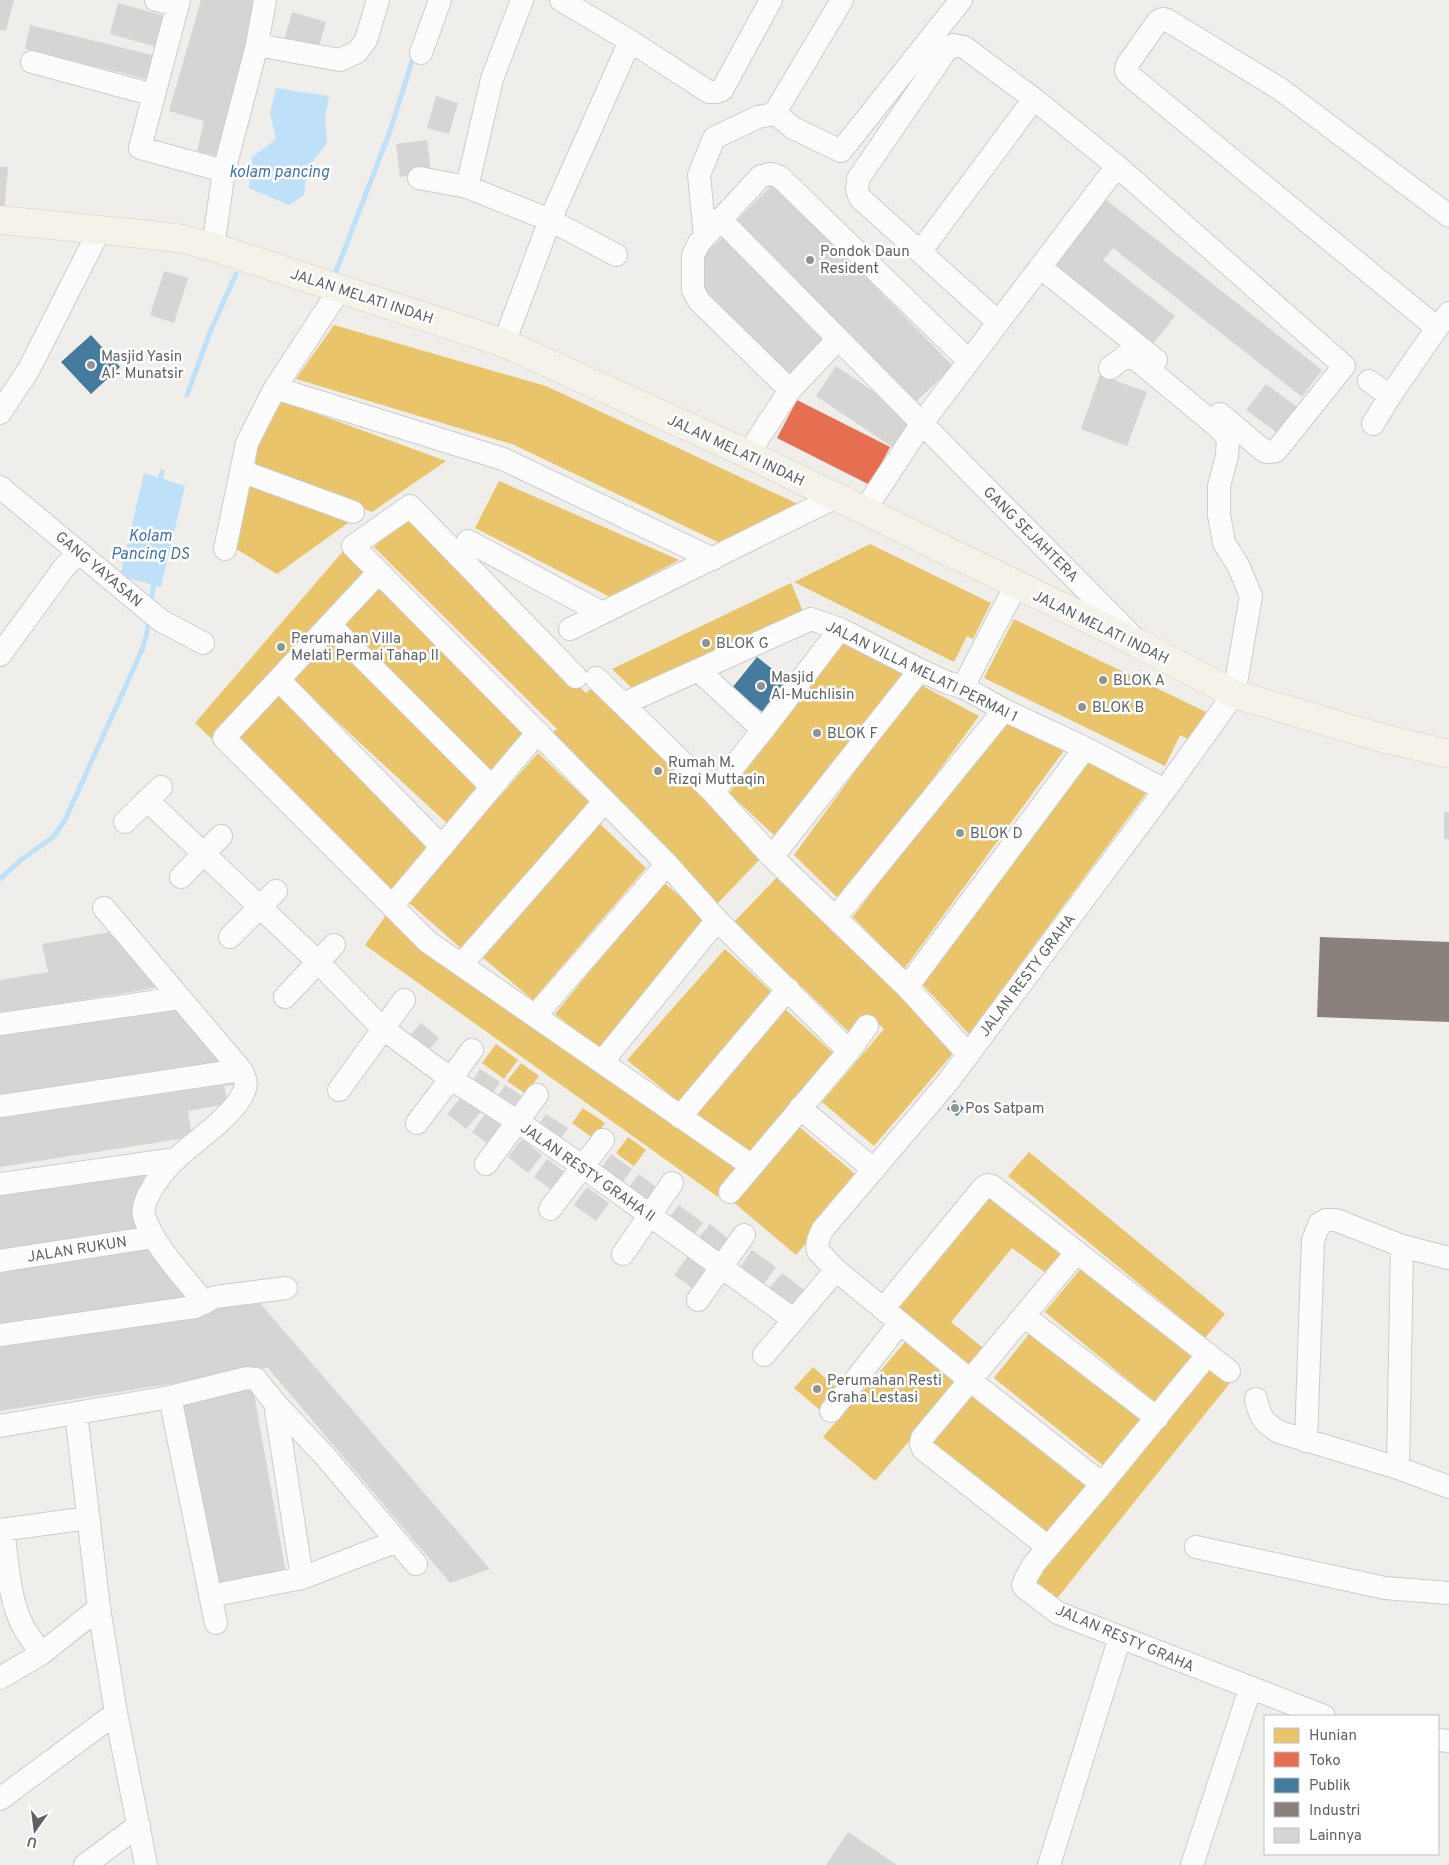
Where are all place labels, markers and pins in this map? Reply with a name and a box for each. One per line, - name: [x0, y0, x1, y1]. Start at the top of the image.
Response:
- place label: Pondok Daun Resident: [820, 243, 910, 279]
- marker: Pondok Daun Resident: [804, 254, 816, 266]
- place label: Masjid Yasin Al- Munatsir: [101, 348, 184, 384]
- marker: Masjid Yasin Al- Munatsir: [85, 359, 97, 371]
- place label: Perumahan Villa Melati Permai Tahap II: [291, 630, 439, 666]
- place label: BLOK G: [716, 635, 769, 654]
- marker: BLOK G: [700, 637, 712, 649]
- marker: Perumahan Villa Melati Permai Tahap II: [275, 641, 287, 653]
- place label: Masjid Al-Muchlisin: [771, 669, 854, 705]
- place label: BLOK A: [1113, 672, 1165, 691]
- marker: BLOK A: [1097, 674, 1109, 686]
- marker: Masjid Al-Muchlisin: [755, 680, 767, 692]
- place label: BLOK B: [1092, 699, 1144, 718]
- marker: BLOK B: [1076, 701, 1088, 713]
- place label: BLOK F: [827, 725, 878, 744]
- marker: BLOK F: [811, 727, 823, 739]
- place label: Rumah M. Rizqi Muttaqin: [668, 754, 765, 790]
- marker: Rumah M. Rizqi Muttaqin: [652, 765, 664, 777]
- place label: BLOK D: [970, 825, 1023, 844]
- marker: BLOK D: [954, 827, 966, 839]
- place label: Pos Satpam: [965, 1100, 1044, 1119]
- marker: Pos Satpam: [949, 1102, 961, 1114]
- place label: Perumahan Resti Graha Lestasi: [827, 1372, 942, 1408]
- marker: Perumahan Resti Graha Lestasi: [811, 1383, 823, 1395]

